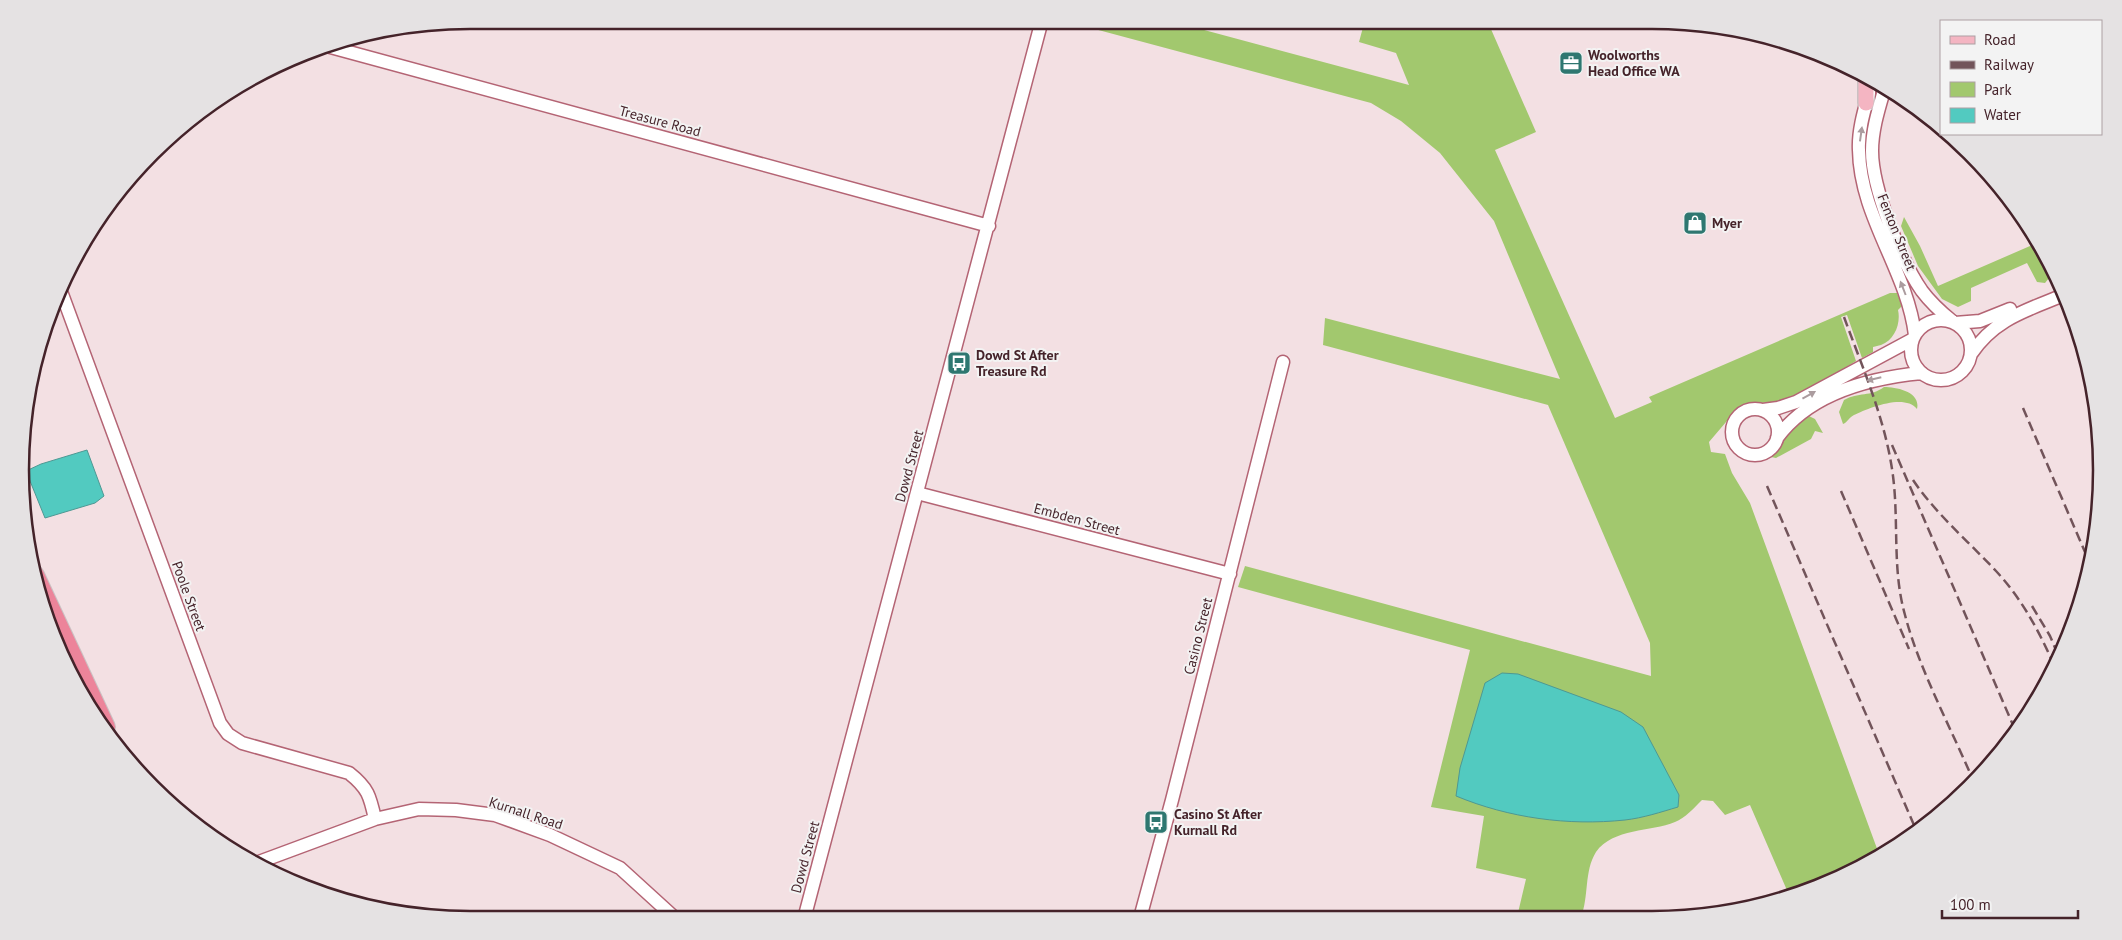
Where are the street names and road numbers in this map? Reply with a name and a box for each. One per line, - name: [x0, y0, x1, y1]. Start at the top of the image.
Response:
- street label: Treasure Road: [617, 101, 703, 141]
- street label: Fenton Street: [1873, 191, 1921, 273]
- street label: Dowd Street: [891, 428, 927, 504]
- street label: Embden Street: [1032, 499, 1122, 539]
- street label: Poole Street: [168, 559, 210, 634]
- street label: Casino Street: [1180, 595, 1216, 677]
- street label: Kurnall Road: [487, 793, 565, 833]
- street label: Dowd Street: [787, 819, 823, 895]

